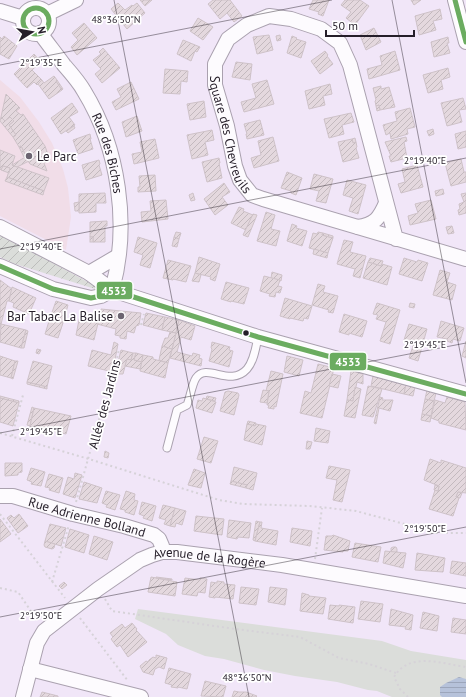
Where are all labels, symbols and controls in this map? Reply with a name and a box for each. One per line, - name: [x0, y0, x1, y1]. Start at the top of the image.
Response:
- north arrow: [12, 12, 52, 52]
- scale bar: [326, 12, 414, 38]
- text: 48°36'50"N: [91, 13, 141, 26]
- text: 50 m: [332, 18, 358, 33]
- text: N: [34, 25, 49, 35]
- text: 2°19'35"E: [20, 56, 62, 69]
- street label: Square des Chevreuils: [206, 76, 255, 197]
- street label: Rue des Biches: [88, 110, 127, 195]
- place label: Le Parc: [37, 148, 77, 165]
- marker: Le Parc: [24, 151, 34, 161]
- text: 2°19'40"E: [404, 154, 446, 167]
- text: 2°19'40"E: [20, 240, 62, 253]
- line badge: 4533: [96, 281, 133, 300]
- text: 4533: [102, 284, 126, 298]
- place label: Bar Tabac La Balise: [7, 308, 113, 325]
- marker: Bar Tabac La Balise: [116, 311, 126, 321]
- unlabelled marker: [241, 328, 251, 338]
- text: 2°19'45"E: [404, 338, 446, 351]
- line badge: 4533: [329, 352, 367, 371]
- text: 4533: [336, 355, 360, 369]
- street label: Allée des Jardins: [84, 357, 125, 451]
- text: 2°19'45"E: [20, 425, 62, 438]
- street label: Rue Adrienne Bolland: [26, 493, 148, 541]
- text: 2°19'50"E: [404, 522, 446, 535]
- street label: Avenue de la Rogère: [151, 544, 267, 572]
- text: 2°19'50"E: [20, 609, 62, 622]
- text: 48°36'50"N: [222, 671, 272, 684]

